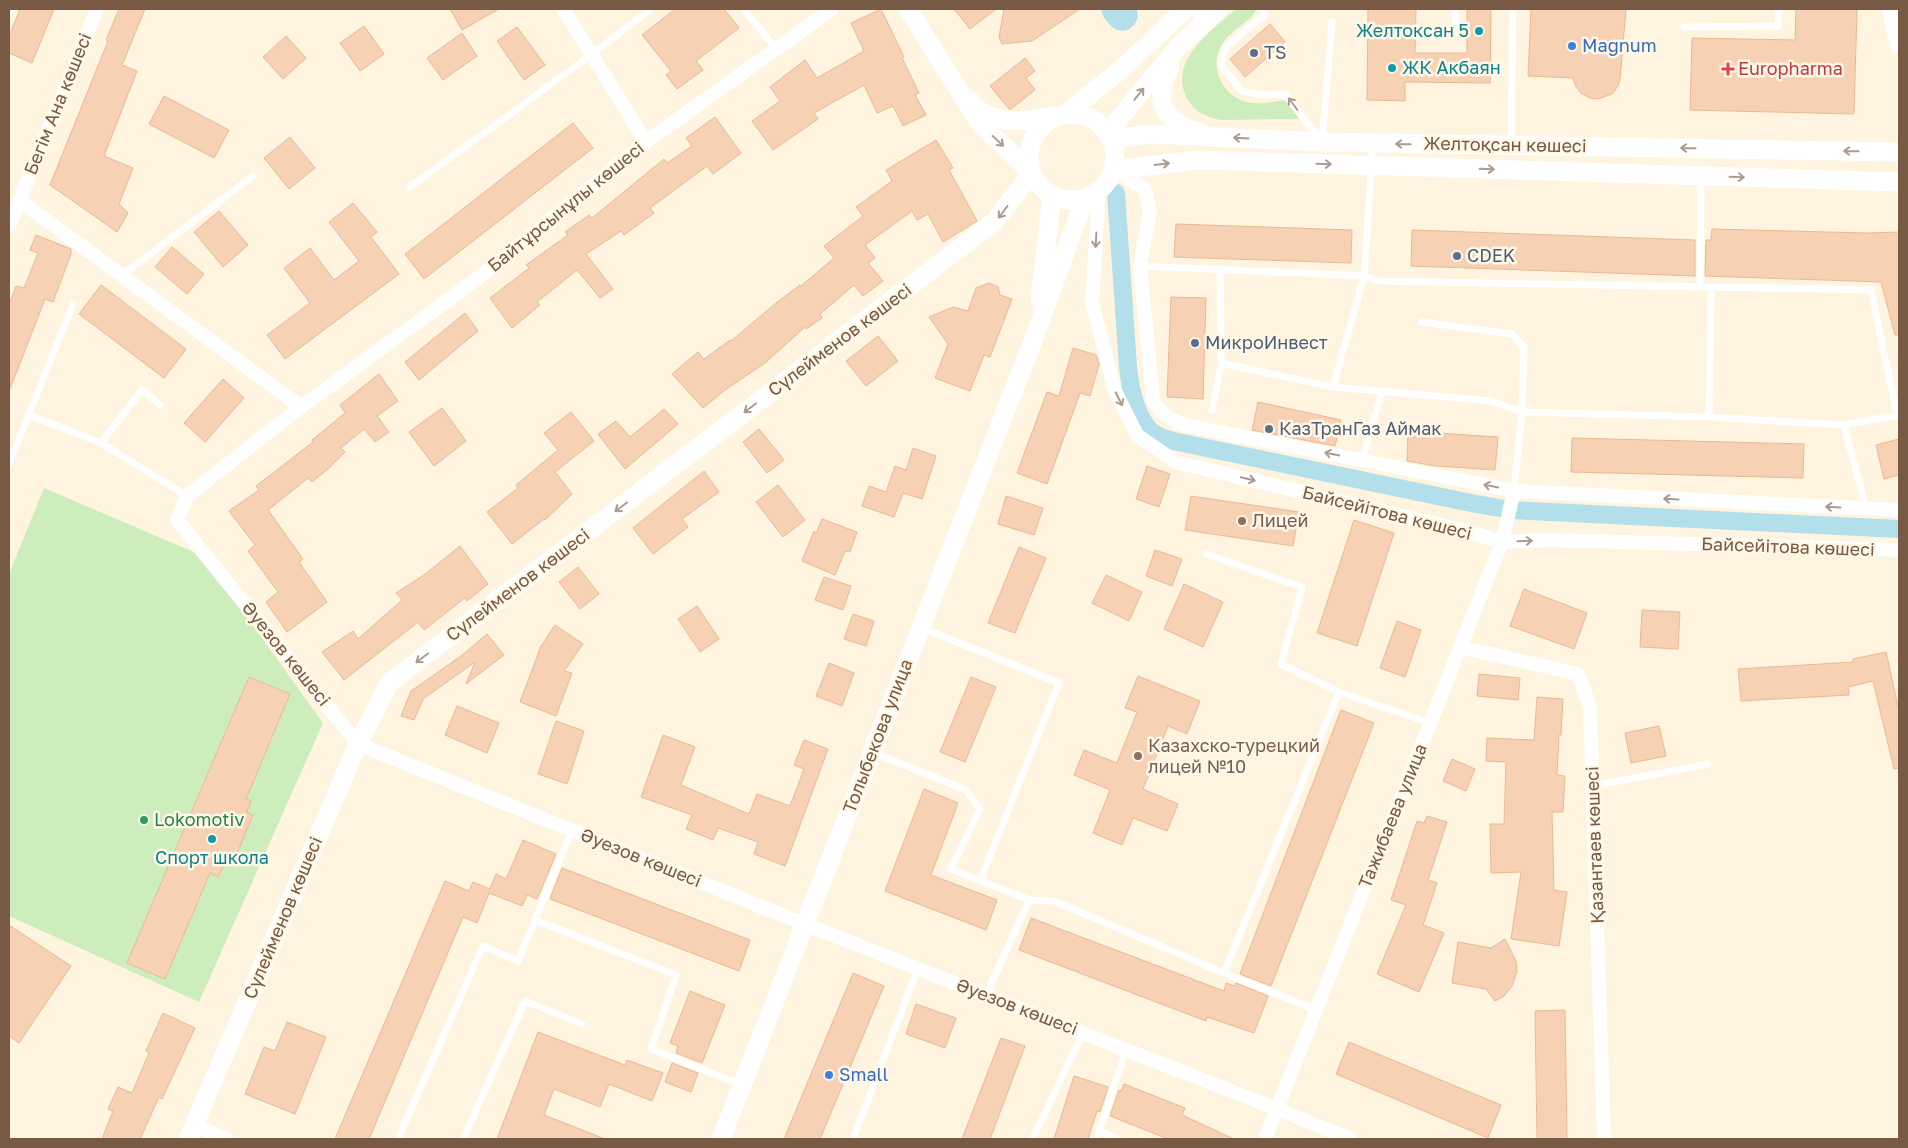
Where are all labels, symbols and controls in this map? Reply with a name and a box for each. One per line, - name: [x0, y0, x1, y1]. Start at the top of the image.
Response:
- place label: Желтоксан 5: [1356, 19, 1469, 41]
- marker: Желтоксан 5: [1473, 25, 1485, 37]
- street label: Бегім Ана көшесі: [19, 29, 96, 178]
- place label: Magnum: [1582, 34, 1657, 56]
- marker: Magnum: [1566, 40, 1578, 52]
- place label: TS: [1264, 41, 1287, 63]
- marker: TS: [1248, 47, 1260, 59]
- place label: ЖК Акбаян: [1402, 56, 1501, 78]
- place label: Europharma: [1738, 57, 1843, 79]
- marker: ЖК Акбаян: [1386, 62, 1398, 74]
- marker: Europharma: [1722, 63, 1734, 75]
- one-way arrow: [1134, 88, 1145, 101]
- one-way arrow: [1287, 97, 1298, 110]
- street label: Желтоқсан көшесі: [1423, 132, 1587, 156]
- one-way arrow: [1233, 133, 1249, 143]
- one-way arrow: [992, 135, 1004, 147]
- street label: Байтұрсынұлы көшесі: [483, 136, 649, 277]
- one-way arrow: [1395, 139, 1411, 148]
- one-way arrow: [1680, 144, 1696, 153]
- one-way arrow: [1843, 146, 1859, 156]
- one-way arrow: [1154, 159, 1170, 169]
- one-way arrow: [1316, 159, 1332, 169]
- one-way arrow: [1478, 164, 1495, 174]
- one-way arrow: [1728, 172, 1744, 181]
- one-way arrow: [997, 205, 1008, 218]
- one-way arrow: [1091, 232, 1100, 248]
- place label: CDEK: [1467, 244, 1515, 266]
- marker: CDEK: [1451, 250, 1463, 262]
- street label: Сүлейменов көшесі: [763, 278, 916, 400]
- place label: МикроИнвест: [1205, 331, 1328, 353]
- marker: МикроИнвест: [1189, 337, 1201, 349]
- one-way arrow: [1114, 391, 1124, 406]
- one-way arrow: [744, 402, 757, 413]
- place label: КазТранГаз Аймак: [1279, 417, 1442, 439]
- marker: КазТранГаз Аймак: [1263, 423, 1275, 435]
- one-way arrow: [1324, 449, 1340, 459]
- one-way arrow: [1240, 475, 1256, 484]
- street label: Байсейітова көшесі: [1300, 480, 1474, 544]
- one-way arrow: [1484, 481, 1500, 491]
- one-way arrow: [1663, 494, 1679, 503]
- one-way arrow: [615, 501, 628, 512]
- one-way arrow: [1825, 502, 1841, 511]
- place label: Лицей: [1252, 509, 1308, 531]
- marker: Лицей: [1236, 515, 1248, 527]
- street label: Сүлейменов көшесі: [441, 523, 594, 645]
- street label: Байсейітова көшесі: [1701, 532, 1875, 560]
- one-way arrow: [1517, 536, 1533, 546]
- street label: Әуезов көшесі: [238, 597, 336, 710]
- one-way arrow: [415, 653, 429, 663]
- street label: Толыбекова улица: [838, 655, 917, 816]
- place label: Казахско-турецкий лицей №10: [1148, 734, 1320, 777]
- street label: Тажибаева улица: [1353, 740, 1431, 891]
- marker: Казахско-турецкий лицей №10: [1132, 750, 1144, 762]
- street label: Қазантаев көшесі: [1580, 766, 1608, 924]
- place label: Lokomotiv: [154, 808, 244, 830]
- marker: Lokomotiv: [138, 814, 150, 826]
- street label: Әуезов көшесі: [578, 823, 705, 891]
- marker: Спорт школа: [206, 833, 218, 845]
- street label: Сүлейменов көшесі: [238, 833, 326, 1002]
- place label: Спорт школа: [155, 846, 269, 868]
- street label: Әуезов көшесі: [954, 973, 1081, 1039]
- place label: Small: [839, 1063, 888, 1085]
- marker: Small: [823, 1069, 835, 1081]

